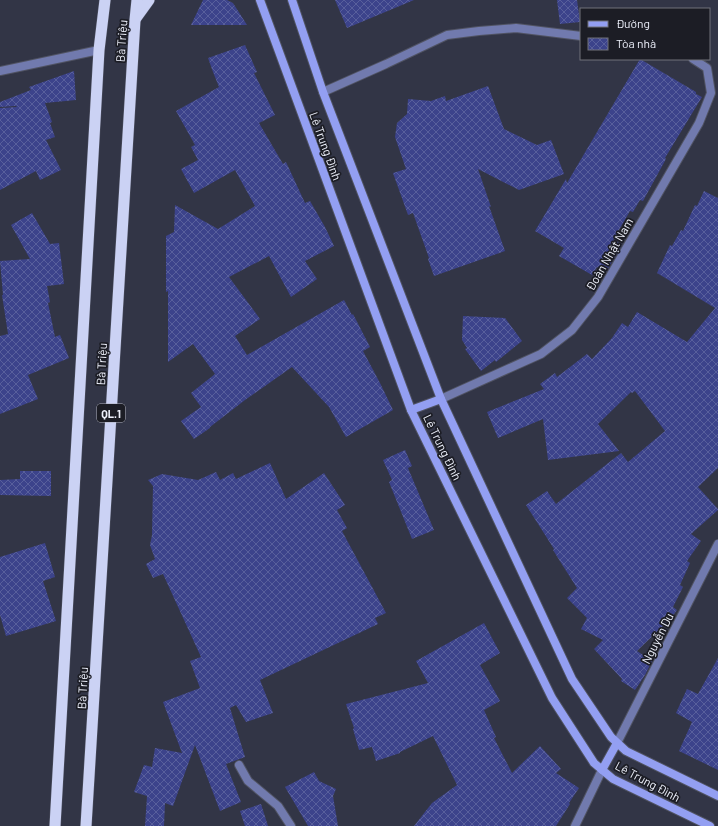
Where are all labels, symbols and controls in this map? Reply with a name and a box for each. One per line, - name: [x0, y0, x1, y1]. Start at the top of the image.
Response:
- legend: [580, 8, 710, 60]
- text: Đường: [616, 16, 650, 30]
- street label: Bà Triệu: [113, 19, 129, 63]
- text: Tòa nhà: [616, 36, 656, 50]
- street label: Lê Trung Đình: [307, 110, 345, 182]
- street label: Đoàn Nhật Nam: [583, 215, 635, 293]
- street label: Bà Triệu: [93, 342, 109, 386]
- road number: QL.1: [97, 404, 125, 422]
- street label: Lê Trung Đình: [421, 412, 465, 482]
- street label: Nguyễn Du: [638, 610, 676, 666]
- street label: Bà Triệu: [74, 666, 90, 710]
- street label: Lê Trung Đình: [613, 758, 683, 804]

